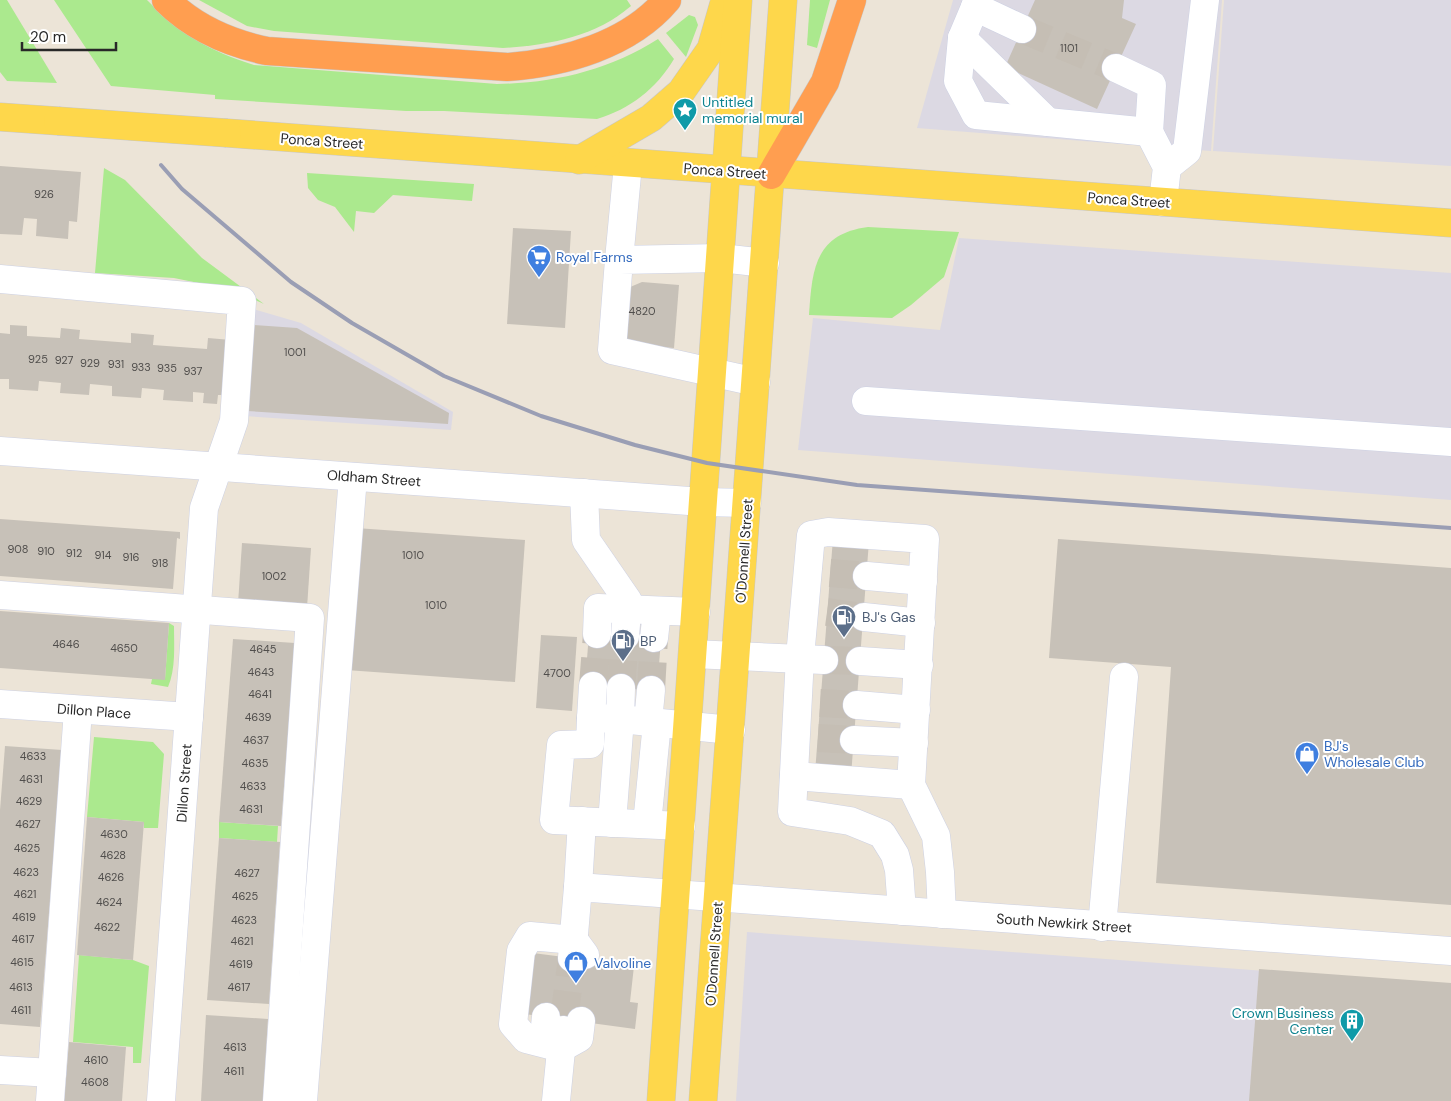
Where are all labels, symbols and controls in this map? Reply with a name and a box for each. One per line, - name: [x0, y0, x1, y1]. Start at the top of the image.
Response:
- scale bar: [22, 20, 116, 52]
- text: 20 m: [30, 27, 66, 47]
- house number: 1101: [1060, 41, 1078, 55]
- place label: Untitled memorial mural: [702, 93, 803, 127]
- place icon: Untitled memorial mural: [672, 97, 698, 131]
- street label: Ponca Street: [280, 129, 364, 153]
- street label: Ponca Street: [683, 159, 767, 183]
- house number: 926: [34, 187, 54, 201]
- street label: Ponca Street: [1087, 188, 1171, 212]
- supermarket icon: Royal Farms: [526, 244, 552, 278]
- place label: Royal Farms: [556, 248, 633, 266]
- house number: 4820: [629, 304, 655, 318]
- house number: 1001: [284, 345, 306, 359]
- house number: 925: [28, 352, 48, 366]
- house number: 927: [55, 353, 73, 367]
- house number: 929: [80, 356, 100, 370]
- house number: 931: [108, 357, 124, 371]
- house number: 933: [131, 360, 151, 374]
- house number: 935: [157, 361, 177, 375]
- house number: 937: [184, 364, 203, 378]
- street label: Oldham Street: [326, 466, 422, 490]
- street label: O'Donnell Street: [731, 498, 757, 604]
- house number: 908: [7, 542, 29, 556]
- house number: 910: [37, 544, 55, 558]
- house number: 912: [66, 546, 82, 560]
- house number: 914: [95, 548, 112, 562]
- house number: 1010: [402, 548, 424, 562]
- house number: 916: [122, 550, 140, 564]
- house number: 918: [152, 556, 168, 570]
- house number: 1002: [262, 569, 286, 583]
- house number: 1010: [425, 598, 447, 612]
- fuel station icon: BJ's Gas: [831, 604, 857, 638]
- place label: BJ's Gas: [862, 608, 916, 626]
- fuel station icon: BP: [610, 628, 636, 662]
- place label: BP: [640, 632, 657, 650]
- house number: 4646: [52, 637, 80, 651]
- house number: 4650: [110, 641, 138, 655]
- house number: 4645: [250, 642, 277, 656]
- house number: 4643: [248, 665, 274, 679]
- house number: 4700: [543, 666, 571, 680]
- house number: 4641: [248, 687, 272, 701]
- street label: Dillon Place: [56, 699, 132, 723]
- house number: 4639: [245, 710, 271, 724]
- house number: 4637: [243, 733, 269, 747]
- place label: BJ's Wholesale Club: [1324, 737, 1425, 771]
- shop icon: BJ's Wholesale Club: [1294, 741, 1320, 775]
- street label: Dillon Street: [172, 743, 196, 823]
- house number: 4633: [20, 749, 46, 763]
- house number: 4635: [242, 756, 269, 770]
- house number: 4631: [19, 772, 43, 786]
- house number: 4633: [240, 779, 266, 793]
- house number: 4629: [16, 794, 42, 808]
- house number: 4631: [239, 802, 263, 816]
- house number: 4627: [15, 817, 41, 831]
- house number: 4630: [100, 827, 128, 841]
- house number: 4625: [14, 841, 40, 855]
- house number: 4628: [100, 848, 126, 862]
- house number: 4623: [13, 865, 39, 879]
- house number: 4627: [234, 866, 260, 880]
- house number: 4626: [98, 870, 124, 884]
- house number: 4621: [13, 887, 37, 901]
- house number: 4625: [232, 889, 258, 903]
- house number: 4624: [96, 895, 122, 909]
- street label: O'Donnell Street: [701, 901, 727, 1007]
- street label: South Newkirk Street: [996, 909, 1132, 937]
- house number: 4619: [12, 910, 36, 924]
- house number: 4623: [231, 913, 257, 927]
- house number: 4622: [94, 920, 120, 934]
- house number: 4617: [12, 932, 35, 946]
- house number: 4621: [230, 934, 254, 948]
- shop icon: Valvoline: [563, 950, 589, 984]
- place label: Valvoline: [594, 954, 651, 972]
- house number: 4615: [10, 955, 34, 969]
- house number: 4619: [229, 957, 253, 971]
- house number: 4613: [9, 980, 33, 994]
- house number: 4617: [228, 980, 251, 994]
- house number: 4611: [11, 1003, 31, 1017]
- place label: Crown Business Center: [1232, 1004, 1334, 1038]
- building icon: Crown Business Center: [1339, 1008, 1365, 1042]
- house number: 4613: [223, 1040, 247, 1054]
- house number: 4610: [84, 1053, 108, 1067]
- house number: 4611: [224, 1064, 244, 1078]
- house number: 4608: [81, 1075, 109, 1089]

